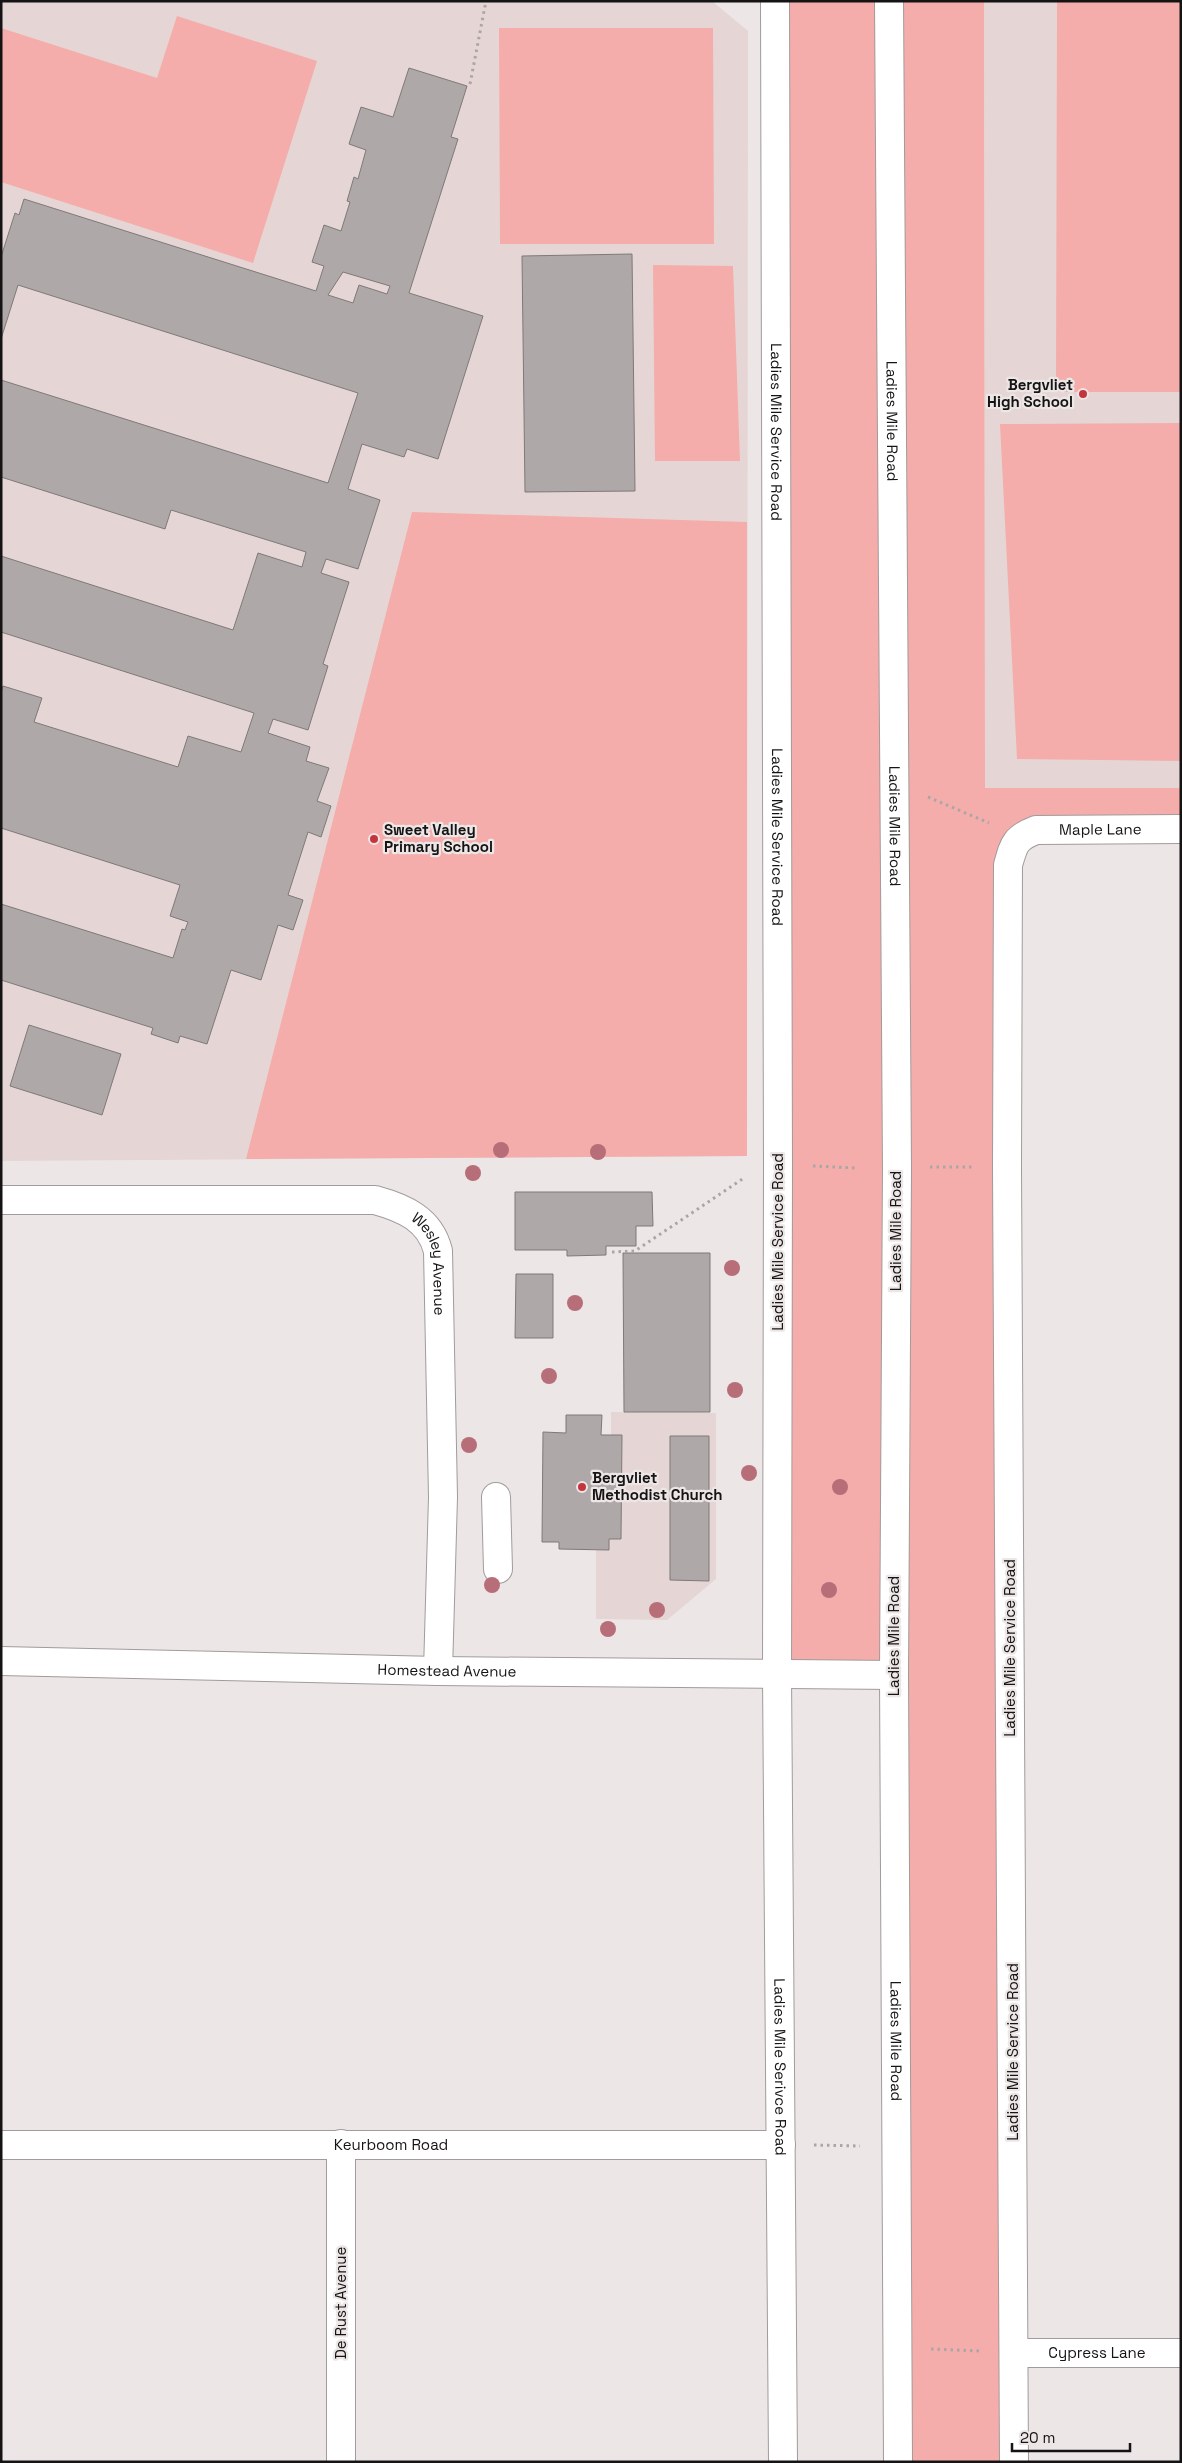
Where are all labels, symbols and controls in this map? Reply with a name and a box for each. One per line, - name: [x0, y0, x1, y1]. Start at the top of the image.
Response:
- street label: Ladies Mile Service Road: [767, 343, 786, 521]
- street label: Ladies Mile Road: [882, 361, 902, 481]
- place label: Bergvliet High School: [987, 375, 1073, 411]
- marker: Bergvliet High School: [1077, 388, 1089, 400]
- street label: Ladies Mile Service Road: [768, 748, 787, 926]
- street label: Ladies Mile Road: [885, 766, 905, 886]
- street label: Maple Lane: [1059, 819, 1142, 839]
- place label: Sweet Valley Primary School: [384, 820, 493, 856]
- marker: Sweet Valley Primary School: [368, 833, 380, 845]
- street label: Ladies Mile Service Road: [768, 1153, 787, 1331]
- street label: Ladies Mile Road: [886, 1171, 905, 1291]
- street label: Wesley Avenue: [408, 1208, 449, 1316]
- place label: Bergvliet Methodist Church: [592, 1468, 723, 1504]
- marker: Bergvliet Methodist Church: [576, 1481, 588, 1493]
- street label: Ladies Mile Service Road: [1000, 1559, 1019, 1737]
- street label: Ladies Mile Road: [884, 1576, 903, 1696]
- street label: Homestead Avenue: [377, 1660, 517, 1681]
- street label: Ladies Mile Service Road: [1003, 1963, 1022, 2141]
- street label: Ladies Mile Serivce Road: [770, 1978, 791, 2156]
- street label: Ladies Mile Road: [887, 1981, 906, 2101]
- street label: Keurboom Road: [334, 2135, 448, 2154]
- street label: De Rust Avenue: [331, 2247, 350, 2359]
- street label: Cypress Lane: [1048, 2343, 1146, 2362]
- scale bar: [1012, 2420, 1130, 2452]
- text: 20 m: [1020, 2428, 1055, 2447]

